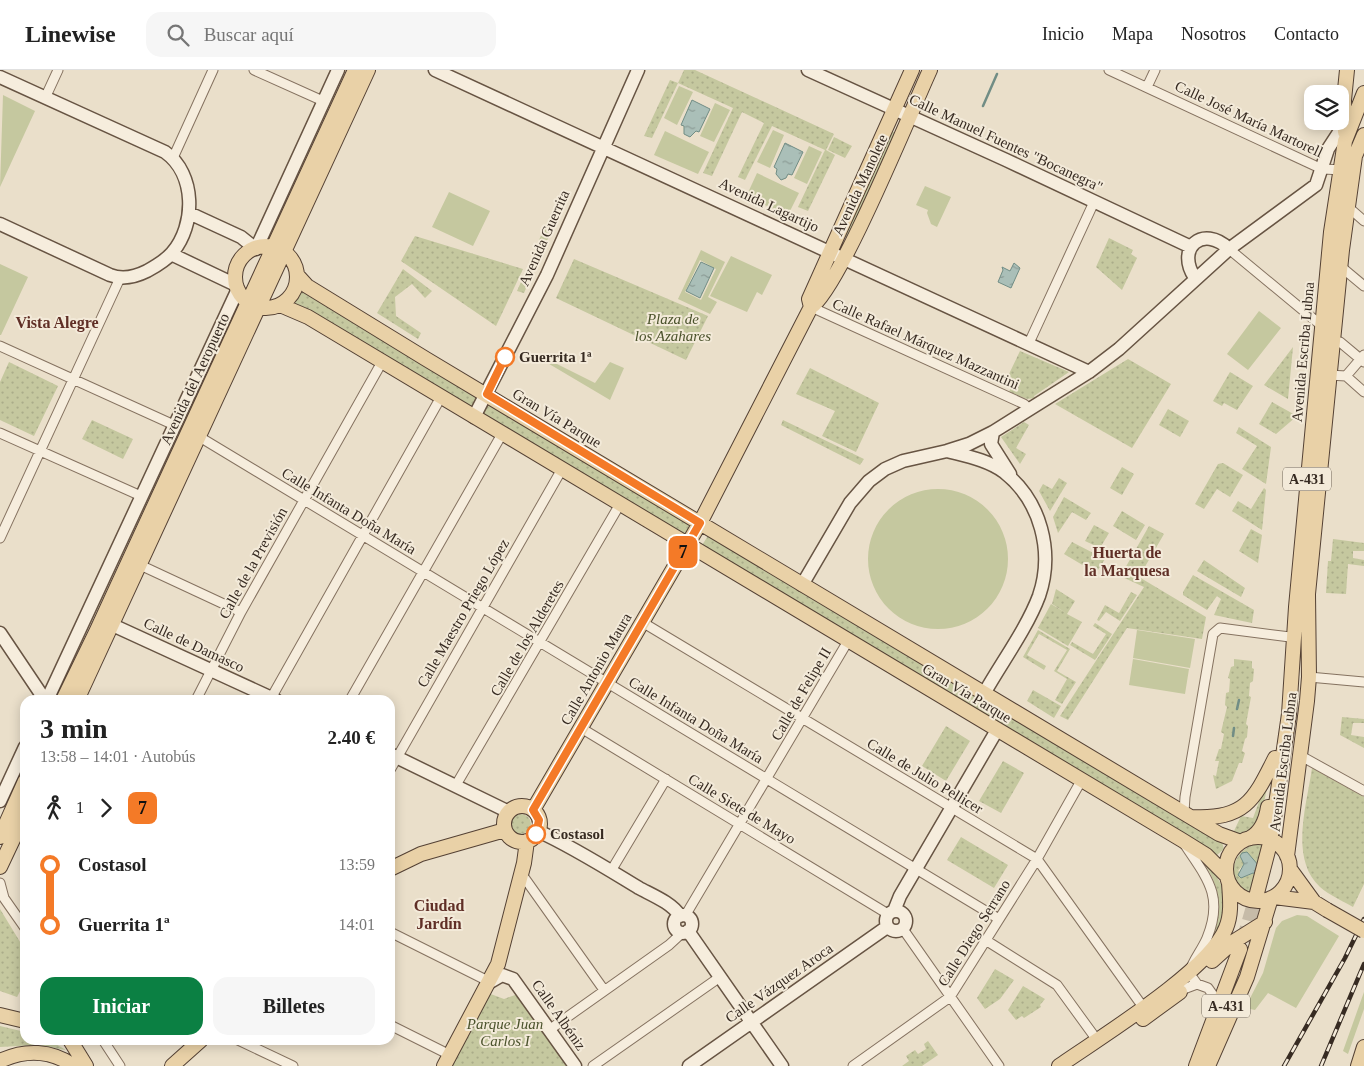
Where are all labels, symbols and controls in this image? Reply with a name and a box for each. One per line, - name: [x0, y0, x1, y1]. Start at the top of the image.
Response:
- search box: [146, 12, 496, 57]
- text: Linewise: [25, 21, 116, 47]
- icon: search: [164, 21, 192, 49]
- text: Buscar aquí: [204, 24, 294, 45]
- text: Inicio: [1042, 24, 1084, 44]
- text: Mapa: [1112, 24, 1153, 44]
- text: Nosotros: [1181, 24, 1246, 44]
- text: Contacto: [1274, 24, 1339, 44]
- street label: Calle José María Martorell: [1173, 78, 1325, 160]
- map controls: [1304, 85, 1349, 130]
- button: layers: [1304, 85, 1349, 130]
- street label: Calle Manuel Fuentes "Bocanegra": [907, 91, 1105, 195]
- street label: Avenida Manolete: [829, 131, 891, 238]
- street label: Avenida Lagartijo: [716, 175, 822, 235]
- street label: Avenida Guerrita: [516, 187, 572, 289]
- street label: Avenida Escriba Lubna: [1289, 281, 1317, 423]
- street label: Calle Rafael Márquez Mazzantini: [830, 295, 1022, 393]
- street label: Avenida del Aeropuerto: [158, 311, 232, 447]
- park label: Plaza de los Azahares: [635, 311, 711, 344]
- district label: Vista Alegre: [15, 314, 99, 332]
- marker: Guerrita 1ª: [495, 347, 515, 367]
- place label: Guerrita 1ª: [519, 349, 592, 365]
- street label: Gran Vía Parque: [510, 385, 604, 451]
- street label: Calle Infanta Doña María: [279, 465, 419, 558]
- road number: A-431: [1283, 468, 1331, 490]
- street label: Calle de la Previsión: [216, 504, 290, 621]
- street label: Calle Maestro Priego López: [414, 536, 512, 690]
- line badge: 7: [667, 536, 699, 568]
- text: 7: [679, 542, 688, 562]
- district label: Huerta de la Marquesa: [1084, 544, 1170, 580]
- street label: Calle de los Alderetes: [487, 577, 567, 699]
- street label: Calle Antonio Maura: [557, 610, 635, 728]
- street label: Calle de Damasco: [141, 615, 247, 675]
- street label: Calle de Felipe II: [768, 645, 834, 743]
- street label: Gran Vía Parque: [920, 660, 1014, 726]
- street label: Calle Infanta Doña María: [626, 674, 766, 767]
- street label: Avenida Escriba Lubna: [1266, 691, 1300, 833]
- text: 3 min: [40, 713, 108, 744]
- text: 2.40 €: [328, 727, 375, 748]
- street label: Calle de Julio Pellicer: [864, 735, 986, 817]
- text: 13:58 – 14:01 · Autobús: [40, 748, 196, 765]
- street label: Calle Siete de Mayo: [686, 771, 798, 847]
- icon: walk: [40, 794, 68, 822]
- icon: forward: [92, 794, 120, 822]
- text: 7: [138, 798, 147, 818]
- text: 1: [76, 799, 84, 816]
- marker: Costasol: [526, 824, 546, 844]
- place label: Costasol: [550, 826, 604, 842]
- text: Costasol: [78, 854, 147, 875]
- text: 13:59: [339, 856, 375, 873]
- street label: Calle Diego Serrano: [935, 877, 1013, 989]
- district label: Ciudad Jardín: [414, 897, 464, 932]
- text: Guerrita 1ª: [78, 914, 170, 935]
- text: 14:01: [339, 916, 375, 933]
- street label: Calle Vázquez Aroca: [722, 940, 836, 1026]
- button: Iniciar: [40, 977, 203, 1035]
- button: Billetes: [213, 977, 375, 1035]
- street label: Calle Albéniz: [529, 977, 589, 1053]
- road number: A-431: [1202, 994, 1250, 1018]
- park label: Parque Juan Carlos I: [466, 1016, 543, 1049]

